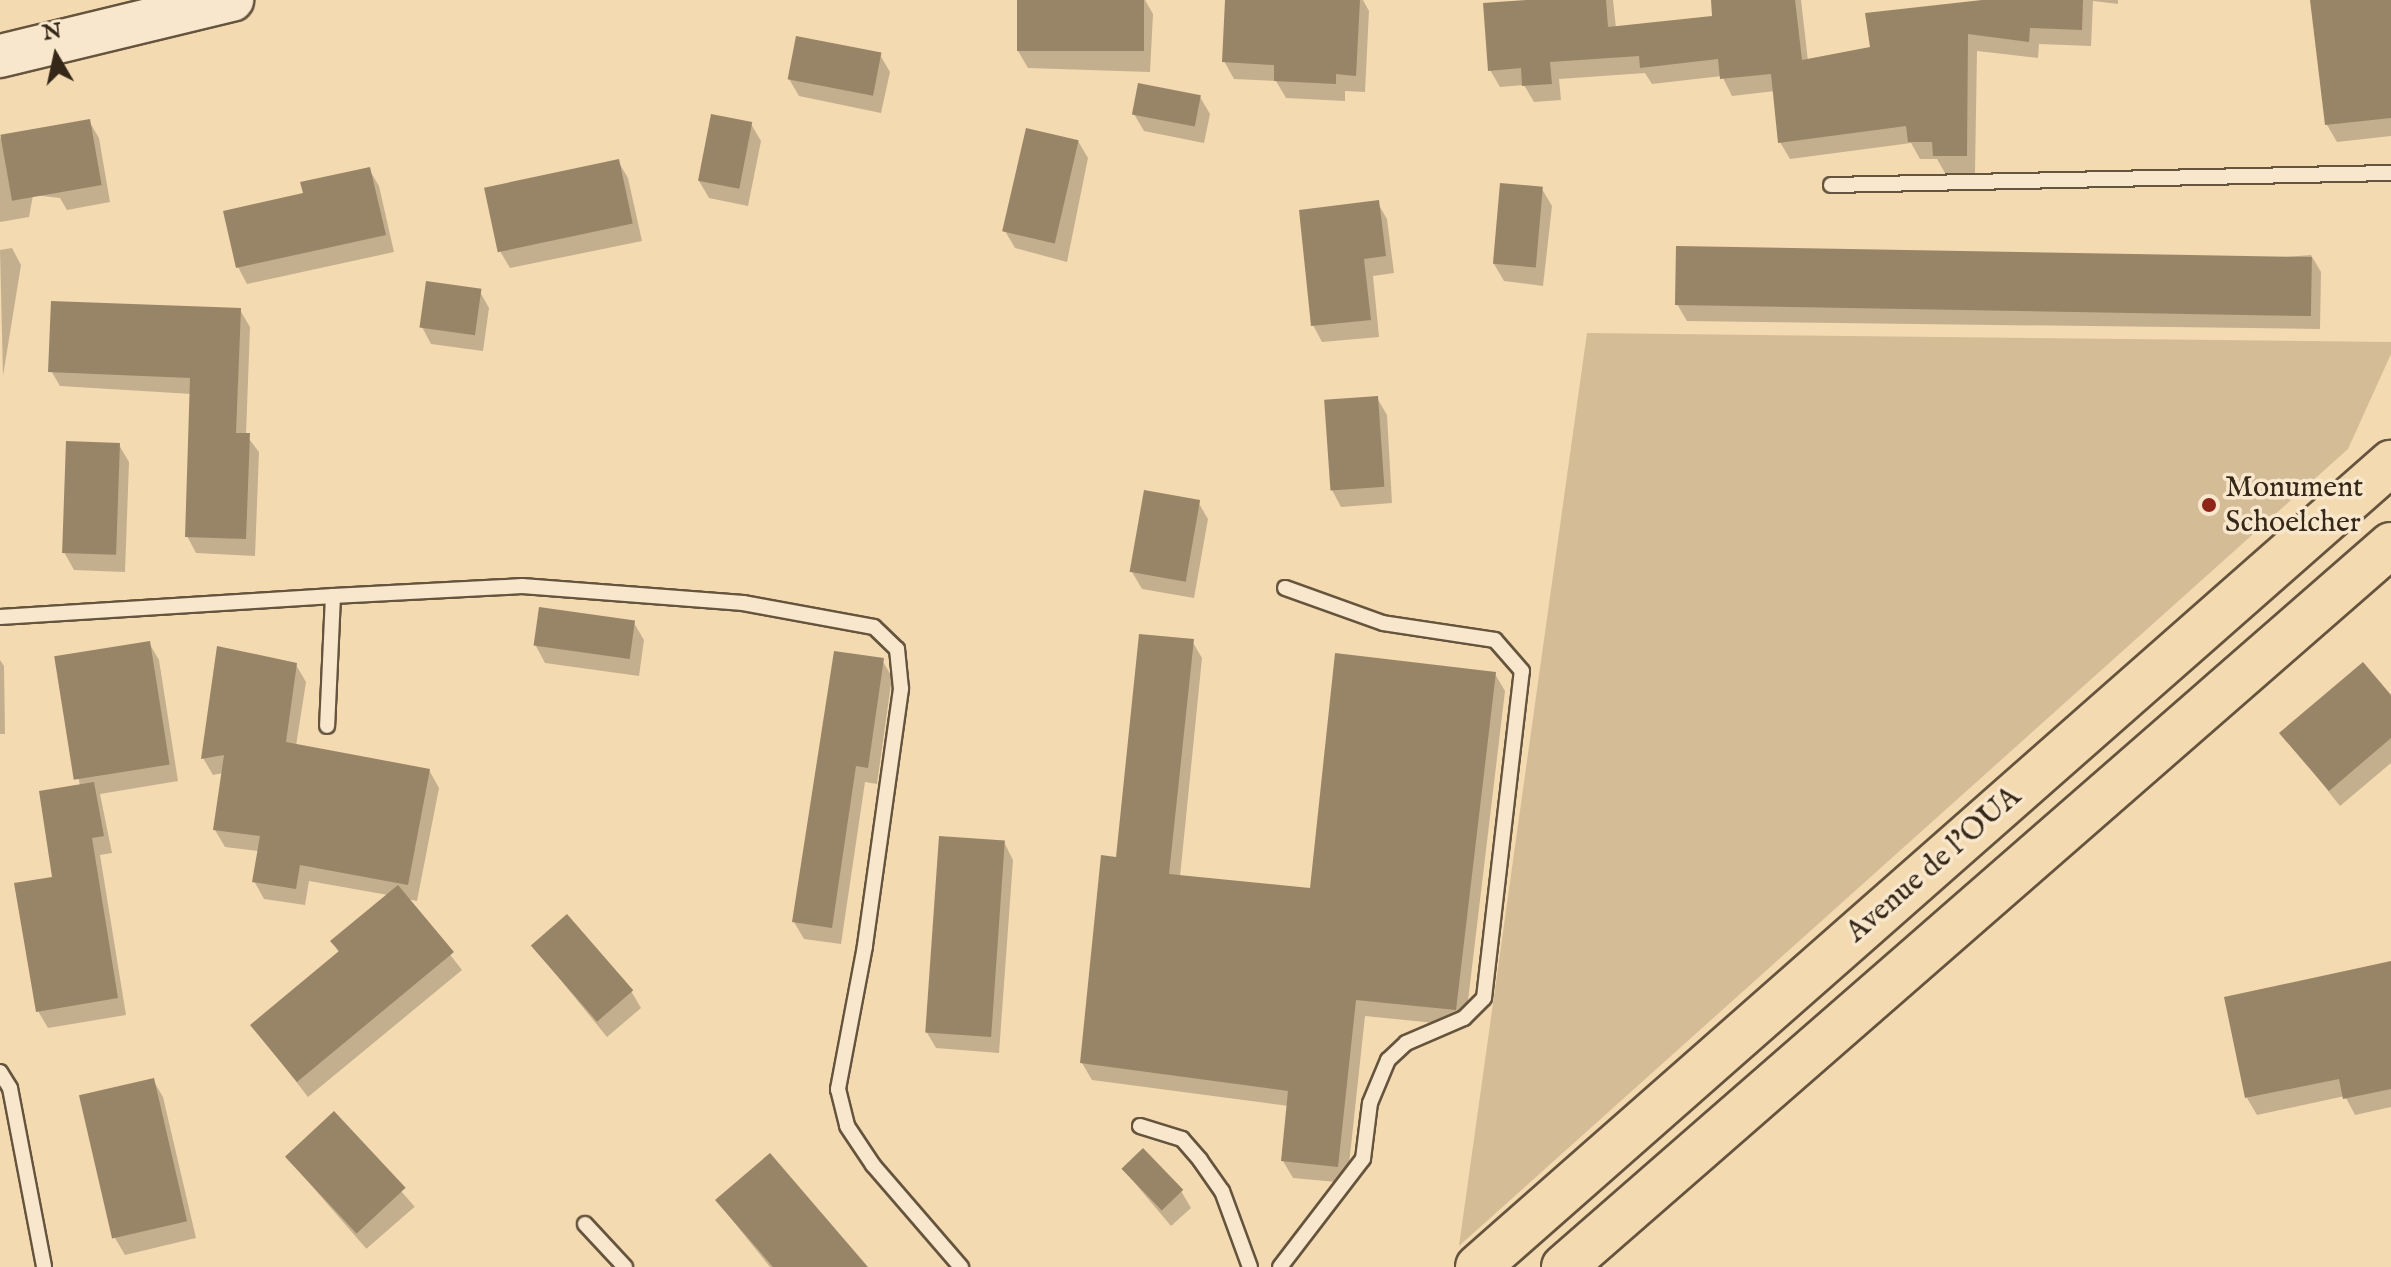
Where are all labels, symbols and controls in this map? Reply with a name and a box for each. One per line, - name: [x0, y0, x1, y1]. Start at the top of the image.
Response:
- north arrow: [16, 16, 96, 96]
- text: N: [41, 17, 64, 48]
- place label: Monument Schoelcher: [2225, 470, 2363, 540]
- marker: Monument Schoelcher: [2200, 496, 2218, 514]
- street label: Avenue de l'OUA: [1839, 779, 2029, 951]

